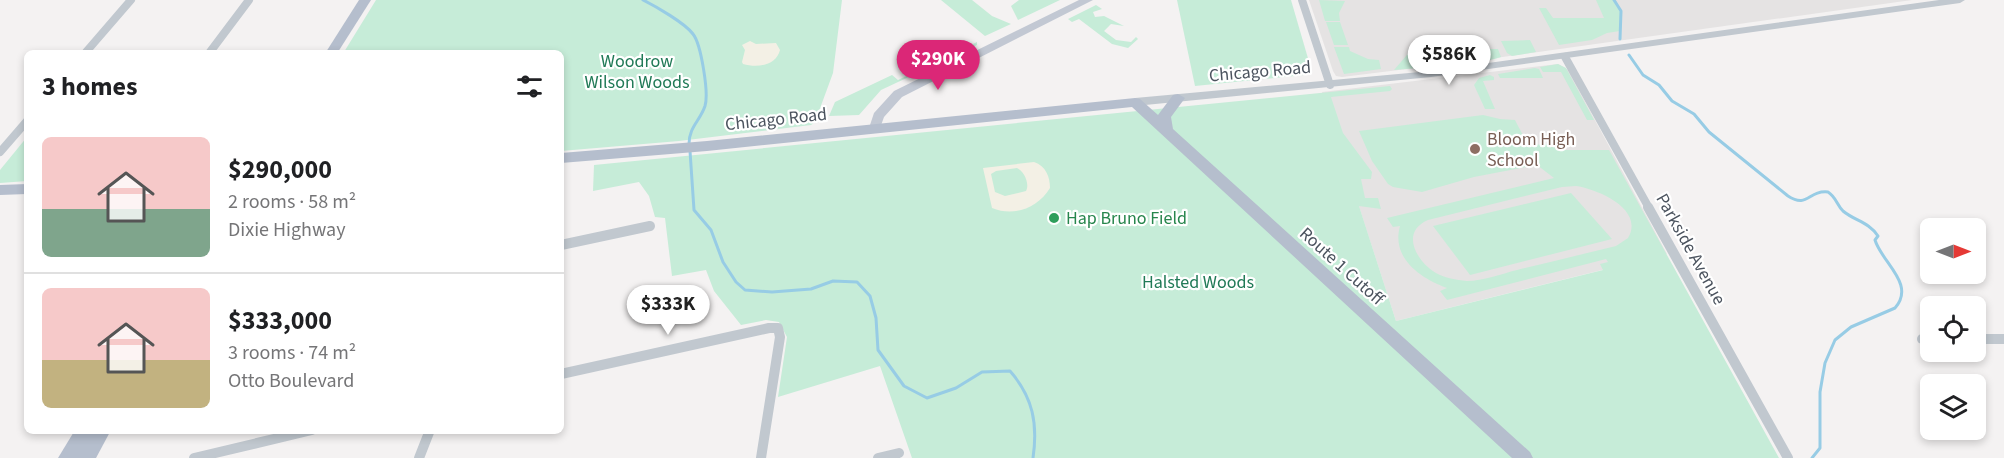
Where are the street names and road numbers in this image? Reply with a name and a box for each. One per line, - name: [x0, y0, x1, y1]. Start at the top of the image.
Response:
- street label: Chicago Road: [1208, 55, 1312, 88]
- street label: Chicago Road: [724, 102, 828, 137]
- street label: Parkside Avenue: [1650, 189, 1731, 309]
- street label: Route 1 Cutoff: [1294, 221, 1390, 312]

